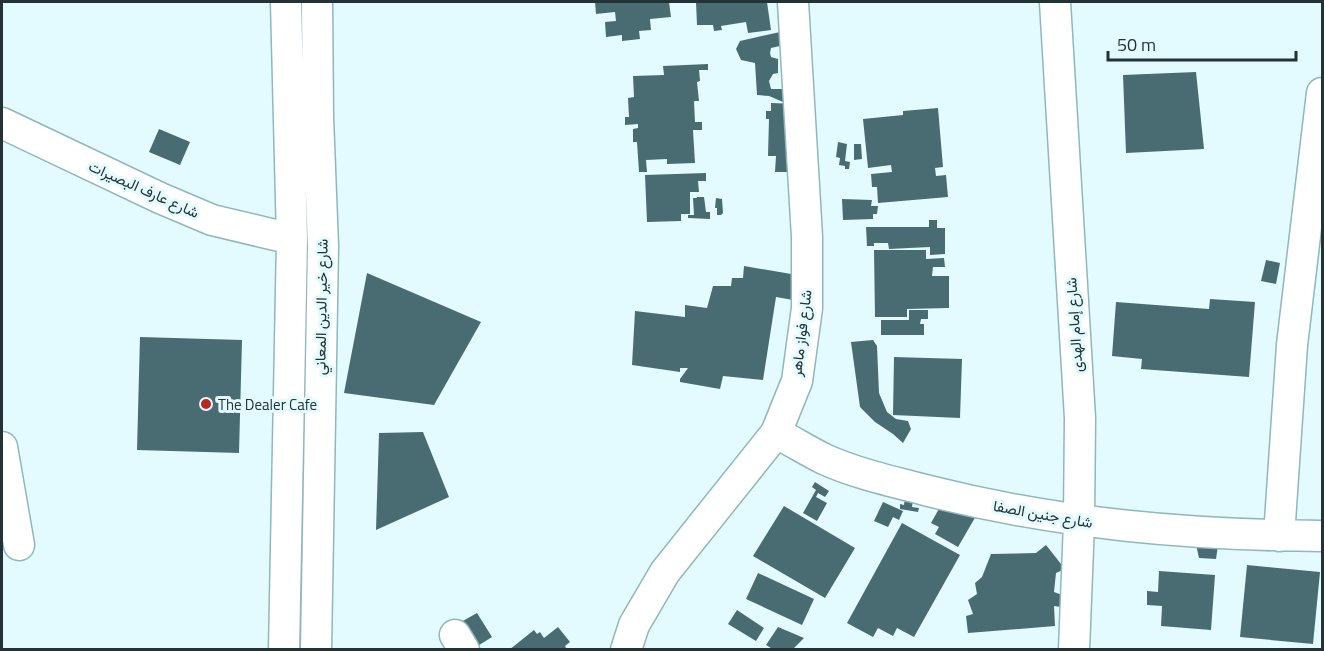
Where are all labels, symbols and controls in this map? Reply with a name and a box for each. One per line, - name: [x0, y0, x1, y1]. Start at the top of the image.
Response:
- scale bar: [1108, 24, 1296, 62]
- text: 50 m: [1117, 31, 1156, 58]
- street label: شارع عارف البصيرات: [85, 154, 203, 224]
- street label: شارع خير الدين المعاني: [308, 238, 336, 376]
- street label: شارع إمام الهدى: [1059, 277, 1089, 373]
- street label: شارع فواز ماهر: [784, 288, 818, 379]
- place label: The Dealer Cafe: [218, 393, 317, 416]
- marker: The Dealer Cafe: [199, 397, 213, 411]
- street label: شارع جنين الصفا: [991, 494, 1095, 534]

